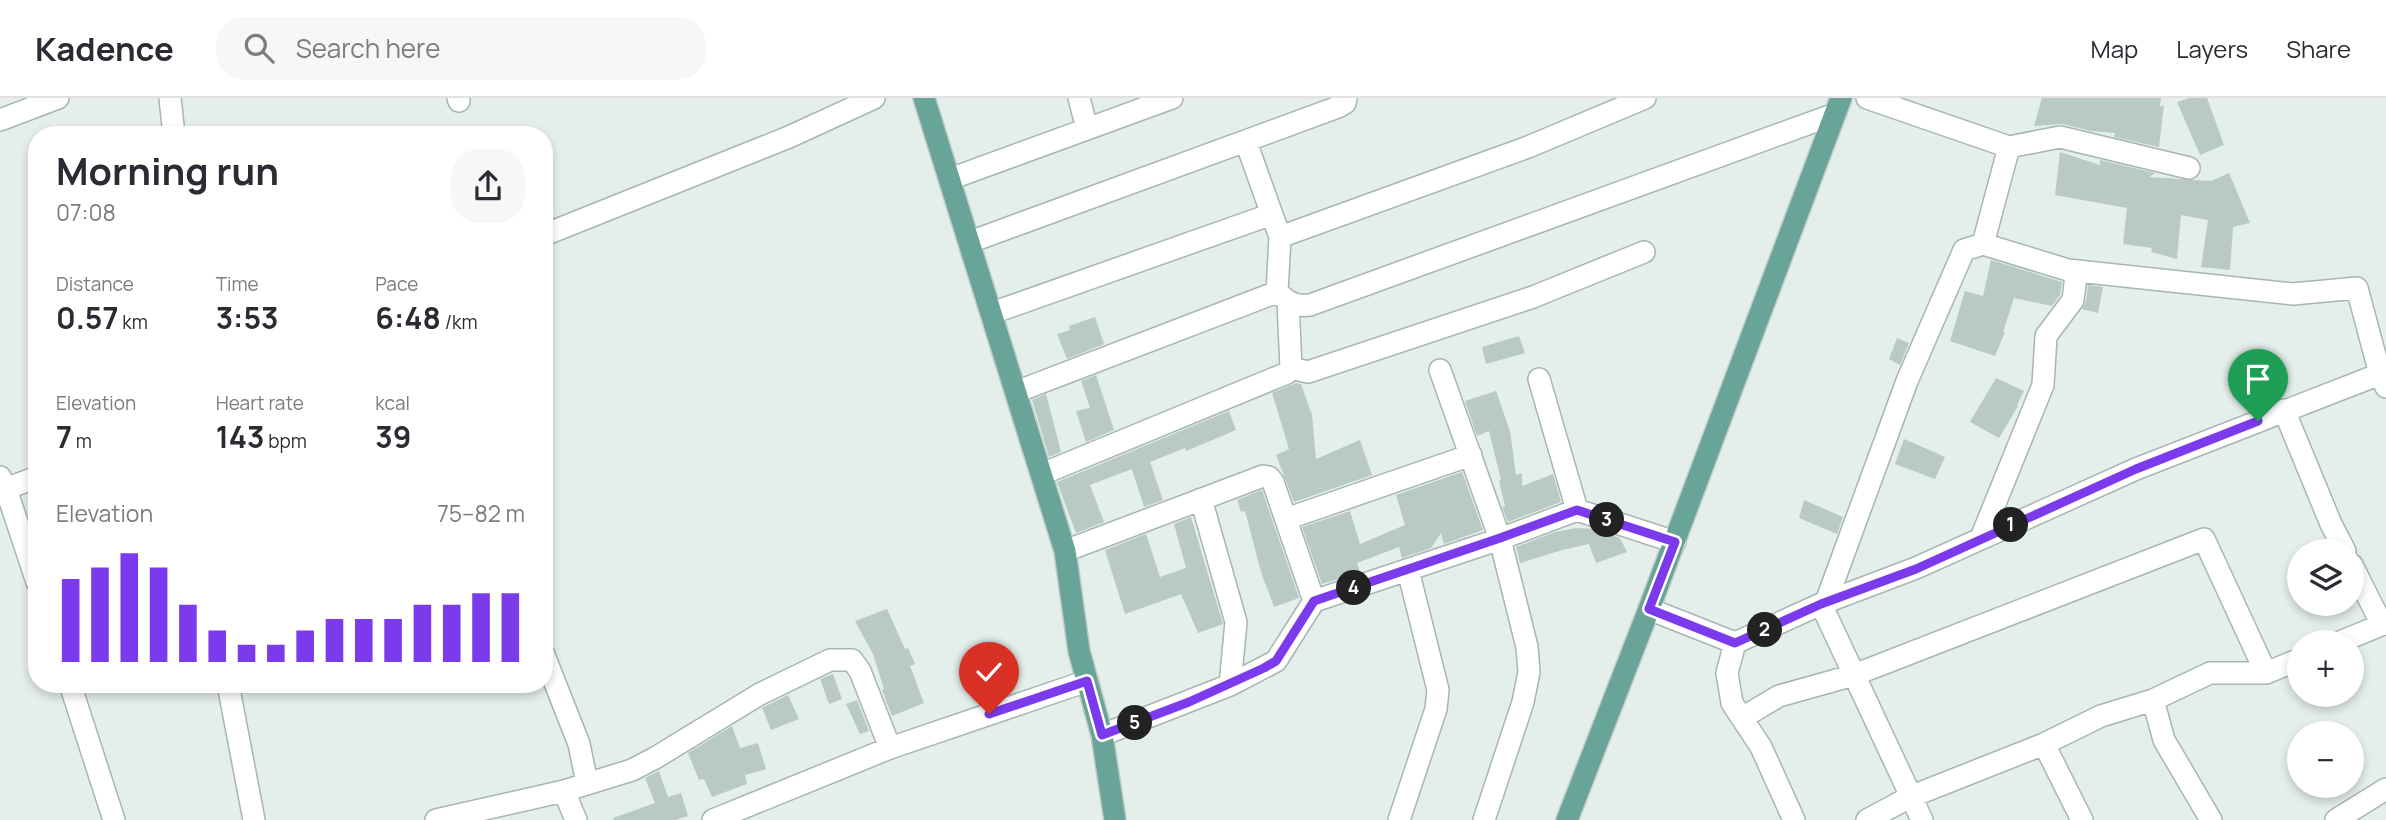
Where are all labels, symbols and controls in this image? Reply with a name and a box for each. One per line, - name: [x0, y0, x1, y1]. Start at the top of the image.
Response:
- search box: [216, 17, 706, 80]
- text: Kadence: [35, 26, 174, 71]
- icon: search: [240, 29, 278, 67]
- text: Search here: [296, 30, 440, 66]
- text: Map: [2091, 32, 2138, 65]
- text: Layers: [2176, 32, 2248, 65]
- text: Share: [2286, 32, 2351, 65]
- text: Morning run: [56, 144, 279, 196]
- button: share: [451, 149, 525, 223]
- text: 07:08: [56, 196, 116, 228]
- text: Distance: [56, 271, 134, 297]
- text: Time: [216, 271, 259, 297]
- text: Pace: [375, 271, 418, 297]
- text: 0.57: [56, 297, 118, 338]
- text: 3:53: [216, 297, 278, 338]
- text: 6:48: [375, 297, 441, 338]
- text: km: [118, 309, 148, 335]
- text: /km: [441, 309, 478, 335]
- pin: [2228, 349, 2288, 421]
- icon: arrive: [2239, 360, 2277, 398]
- text: Elevation: [56, 390, 136, 416]
- text: Heart rate: [216, 390, 304, 416]
- text: kcal: [375, 390, 410, 416]
- text: 7: [56, 416, 72, 457]
- text: 143: [216, 416, 265, 457]
- text: 39: [375, 416, 411, 457]
- text: m: [72, 428, 92, 454]
- text: bpm: [265, 428, 307, 454]
- text: Elevation: [56, 497, 153, 529]
- text: 75–82 m: [437, 497, 525, 529]
- pin: 3: [1590, 502, 1624, 538]
- text: 3: [1601, 506, 1612, 532]
- pin: 1: [1994, 508, 2028, 542]
- text: 1: [2006, 511, 2015, 537]
- map controls: [2287, 539, 2364, 798]
- button: layers: [2287, 539, 2364, 616]
- pin: 4: [1336, 570, 1372, 606]
- text: 4: [1348, 574, 1359, 600]
- pin: 2: [1748, 612, 1782, 648]
- text: 2: [1759, 616, 1770, 642]
- button: +: [2287, 630, 2364, 707]
- pin: [959, 642, 1019, 714]
- icon: check: [970, 653, 1008, 691]
- pin: 5: [1118, 706, 1152, 740]
- text: 5: [1129, 709, 1140, 735]
- button: −: [2287, 721, 2364, 798]

